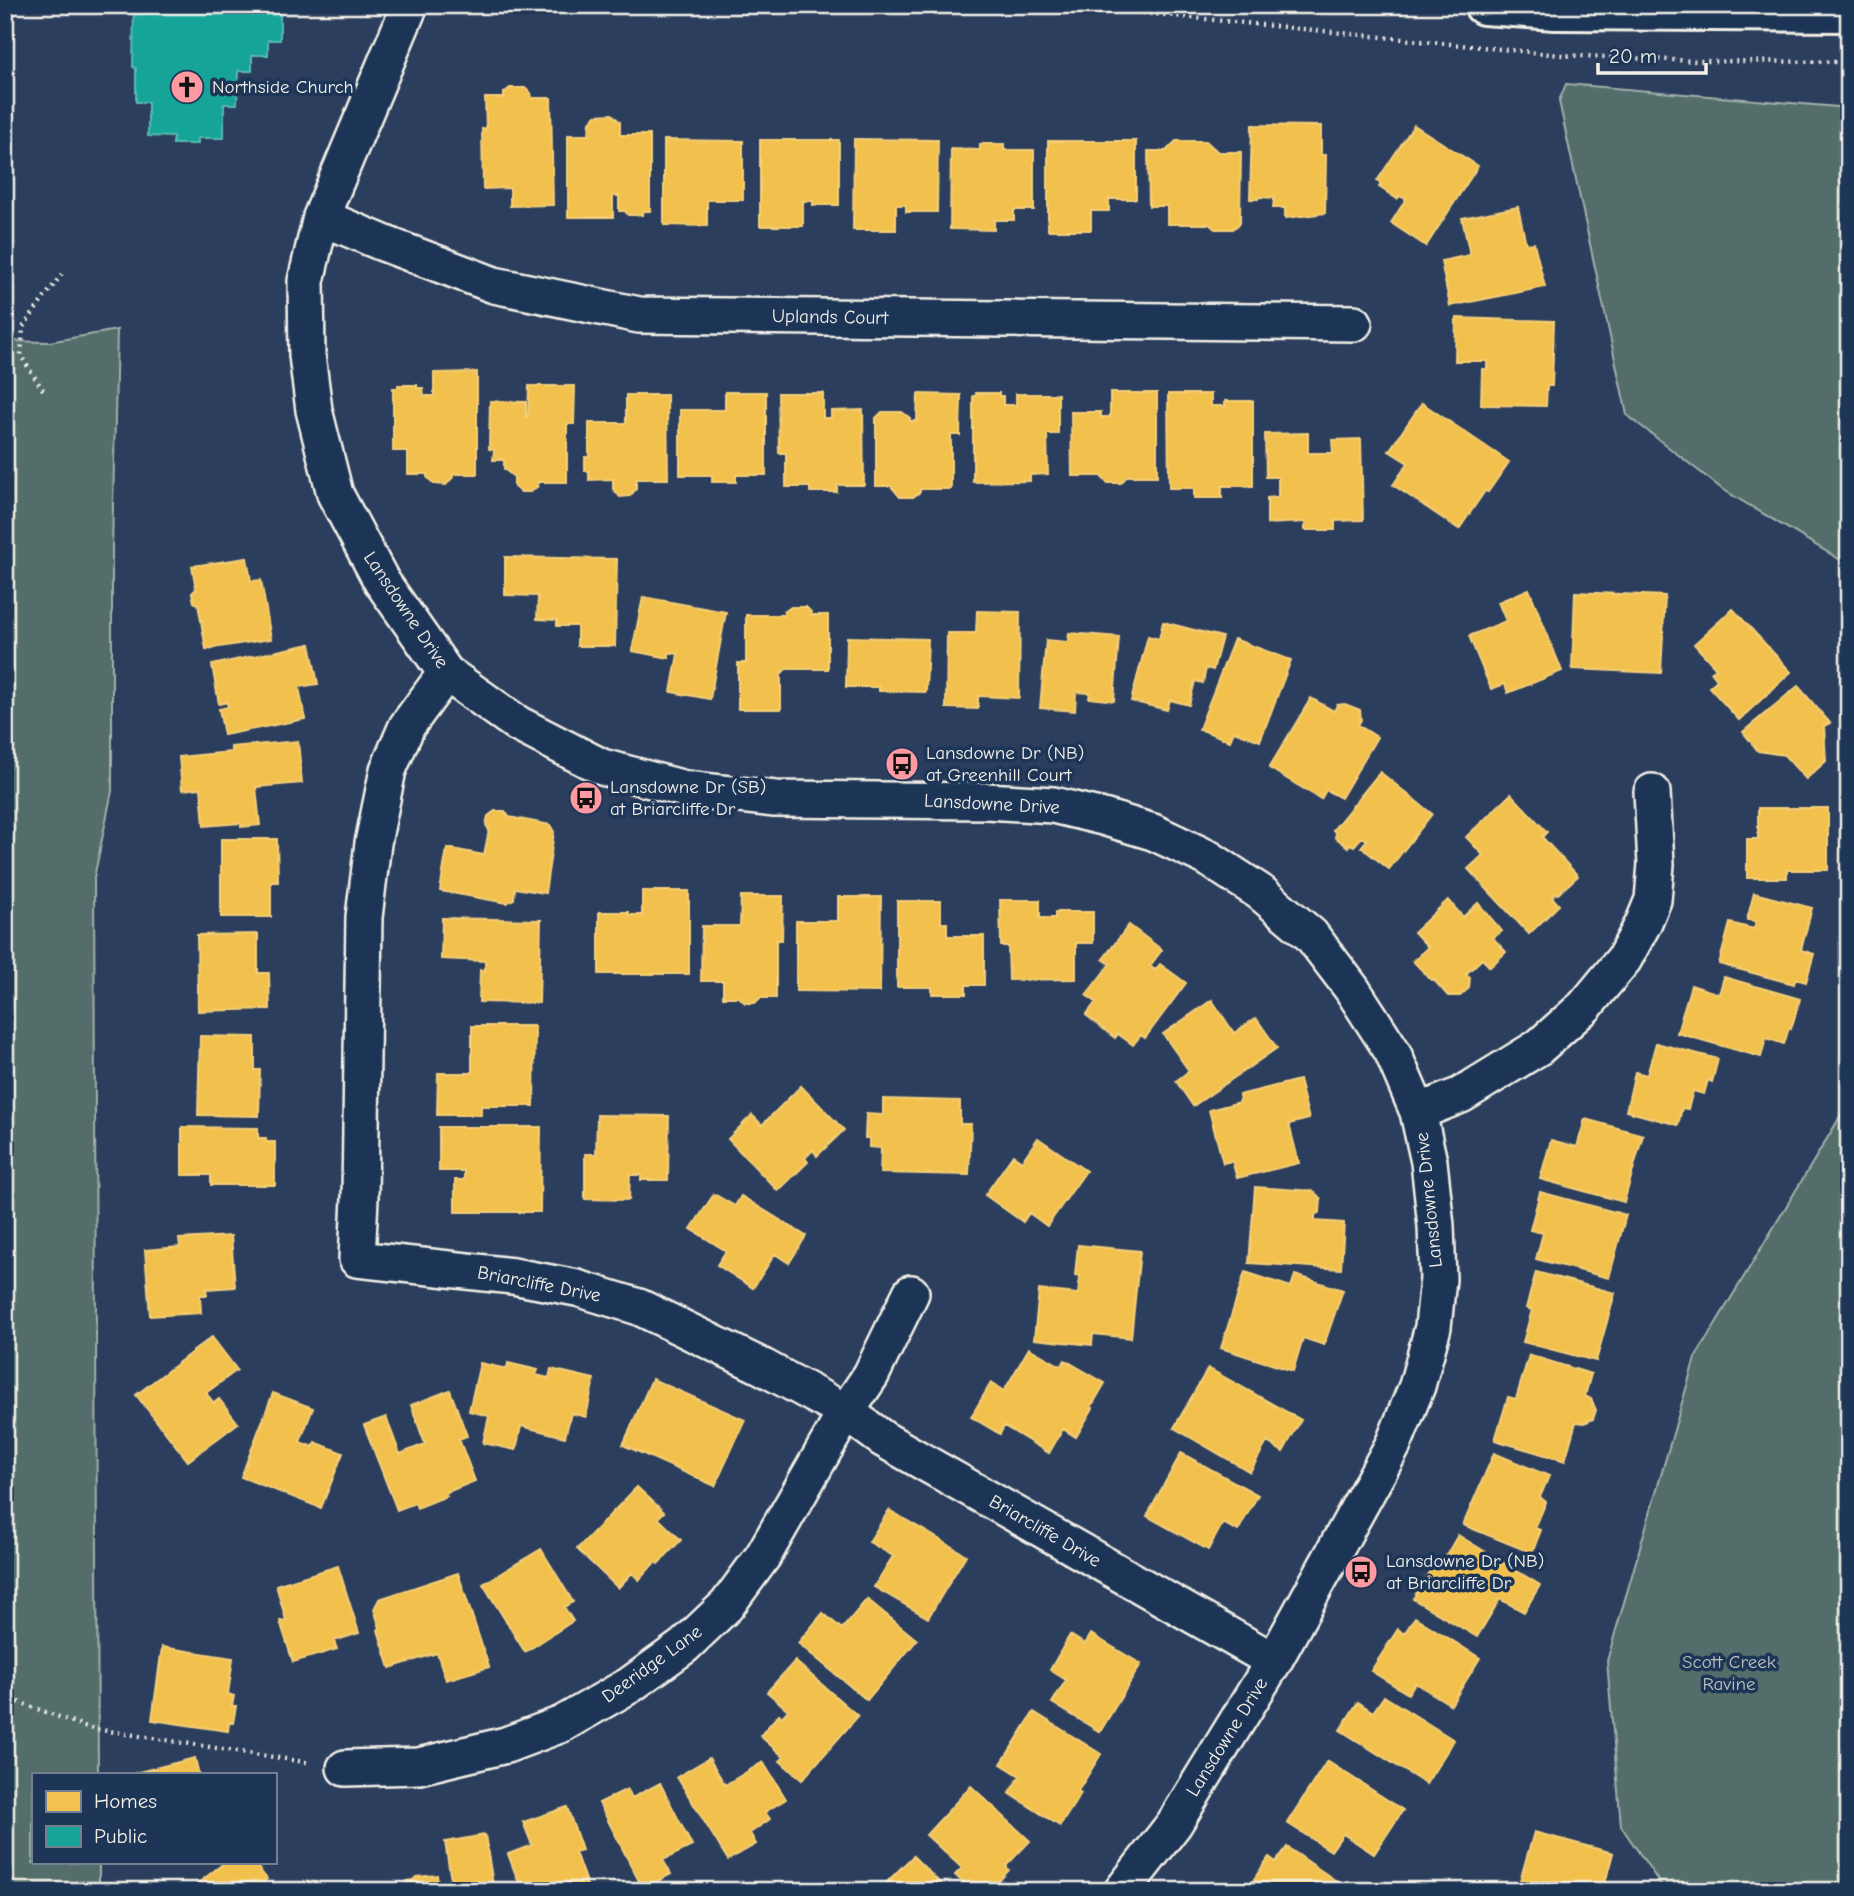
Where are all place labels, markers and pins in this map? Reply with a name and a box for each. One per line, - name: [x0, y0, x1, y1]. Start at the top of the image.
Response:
- church icon: Northside Church: [168, 68, 206, 106]
- place label: Northside Church: [212, 76, 354, 98]
- place label: Lansdowne Dr (NB) at Greenhill Court: [926, 742, 1084, 786]
- bus stop icon: Lansdowne Dr (NB) at Greenhill Court: [883, 745, 921, 783]
- place label: Lansdowne Dr (SB) at Briarcliffe Dr: [610, 776, 766, 820]
- bus stop icon: Lansdowne Dr (SB) at Briarcliffe Dr: [567, 779, 605, 817]
- place label: Lansdowne Dr (NB) at Briarcliffe Dr: [1386, 1550, 1544, 1594]
- bus stop icon: Lansdowne Dr (NB) at Briarcliffe Dr: [1342, 1553, 1380, 1591]

